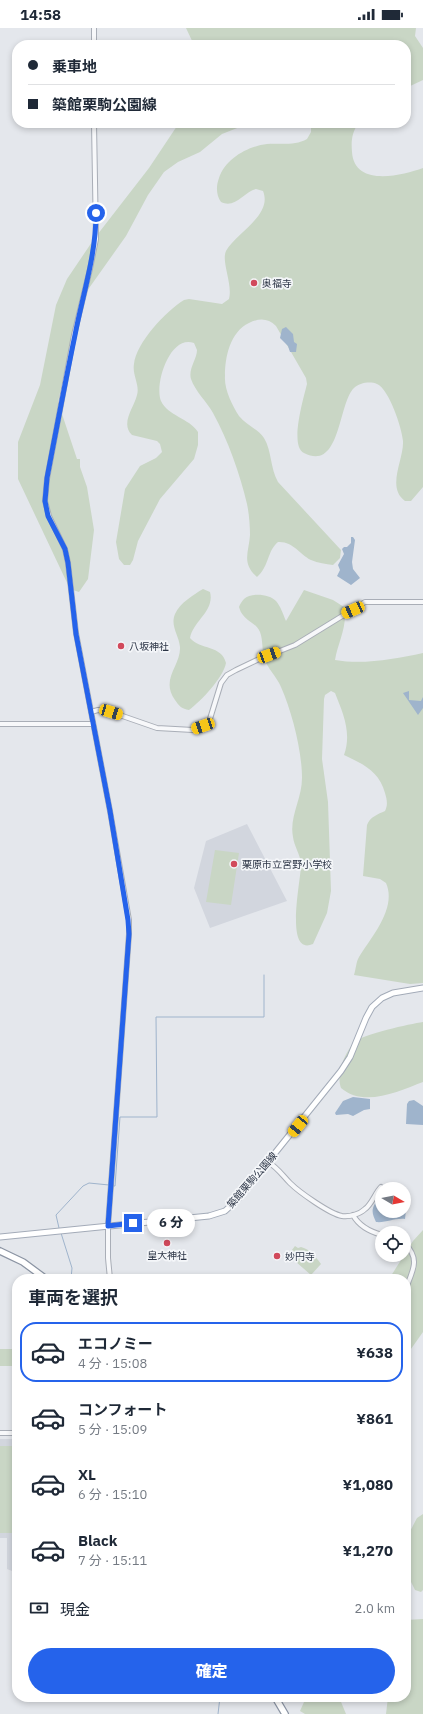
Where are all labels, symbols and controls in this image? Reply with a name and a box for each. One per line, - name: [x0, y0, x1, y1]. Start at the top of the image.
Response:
- text: 14:58: [20, 5, 61, 24]
- text: 乗車地: [52, 57, 97, 76]
- text: 築館栗駒公園線: [52, 95, 157, 114]
- route start: [87, 204, 105, 222]
- place label: 奥福寺: [262, 277, 292, 290]
- marker: 奥福寺: [249, 278, 259, 288]
- car: [340, 600, 366, 620]
- place label: 八坂神社: [129, 640, 169, 653]
- marker: 八坂神社: [116, 641, 126, 651]
- car: [256, 645, 282, 665]
- car: [98, 703, 124, 721]
- car: [190, 716, 216, 736]
- place label: 栗原市立宮野小学校: [242, 858, 332, 871]
- marker: 栗原市立宮野小学校: [229, 859, 239, 869]
- car: [286, 1113, 310, 1139]
- street label: 築館栗駒公園線: [224, 1149, 280, 1211]
- north arrow: [375, 1182, 411, 1218]
- map controls: [375, 1182, 411, 1262]
- callout: 6 分: [147, 1209, 195, 1237]
- route end: [124, 1214, 142, 1232]
- text: 6 分: [159, 1214, 183, 1231]
- button: locate: [375, 1226, 411, 1262]
- marker: 皇大神社: [162, 1238, 172, 1248]
- place label: 皇大神社: [147, 1249, 187, 1262]
- place label: 妙円寺: [285, 1250, 315, 1263]
- marker: 妙円寺: [272, 1251, 282, 1261]
- text: 車両を選択: [28, 1286, 118, 1309]
- icon: car: [30, 1334, 66, 1370]
- text: エコノミー: [78, 1334, 153, 1353]
- text: ¥638: [356, 1343, 393, 1362]
- text: 4 分 · 15:08: [78, 1355, 147, 1372]
- icon: car: [30, 1400, 66, 1436]
- text: コンフォート: [78, 1400, 168, 1419]
- text: ¥861: [356, 1409, 393, 1428]
- text: 5 分 · 15:09: [78, 1421, 147, 1438]
- text: XL: [78, 1465, 96, 1484]
- icon: car: [30, 1466, 66, 1502]
- text: ¥1,080: [343, 1475, 393, 1494]
- text: 6 分 · 15:10: [78, 1486, 147, 1503]
- text: Black: [78, 1531, 118, 1550]
- icon: car: [30, 1532, 66, 1568]
- text: ¥1,270: [343, 1541, 393, 1560]
- text: 7 分 · 15:11: [78, 1552, 147, 1569]
- icon: cash: [28, 1597, 50, 1619]
- text: 現金: [60, 1600, 90, 1619]
- text: 2.0 km: [355, 1600, 395, 1617]
- button: 確定: [28, 1648, 395, 1694]

